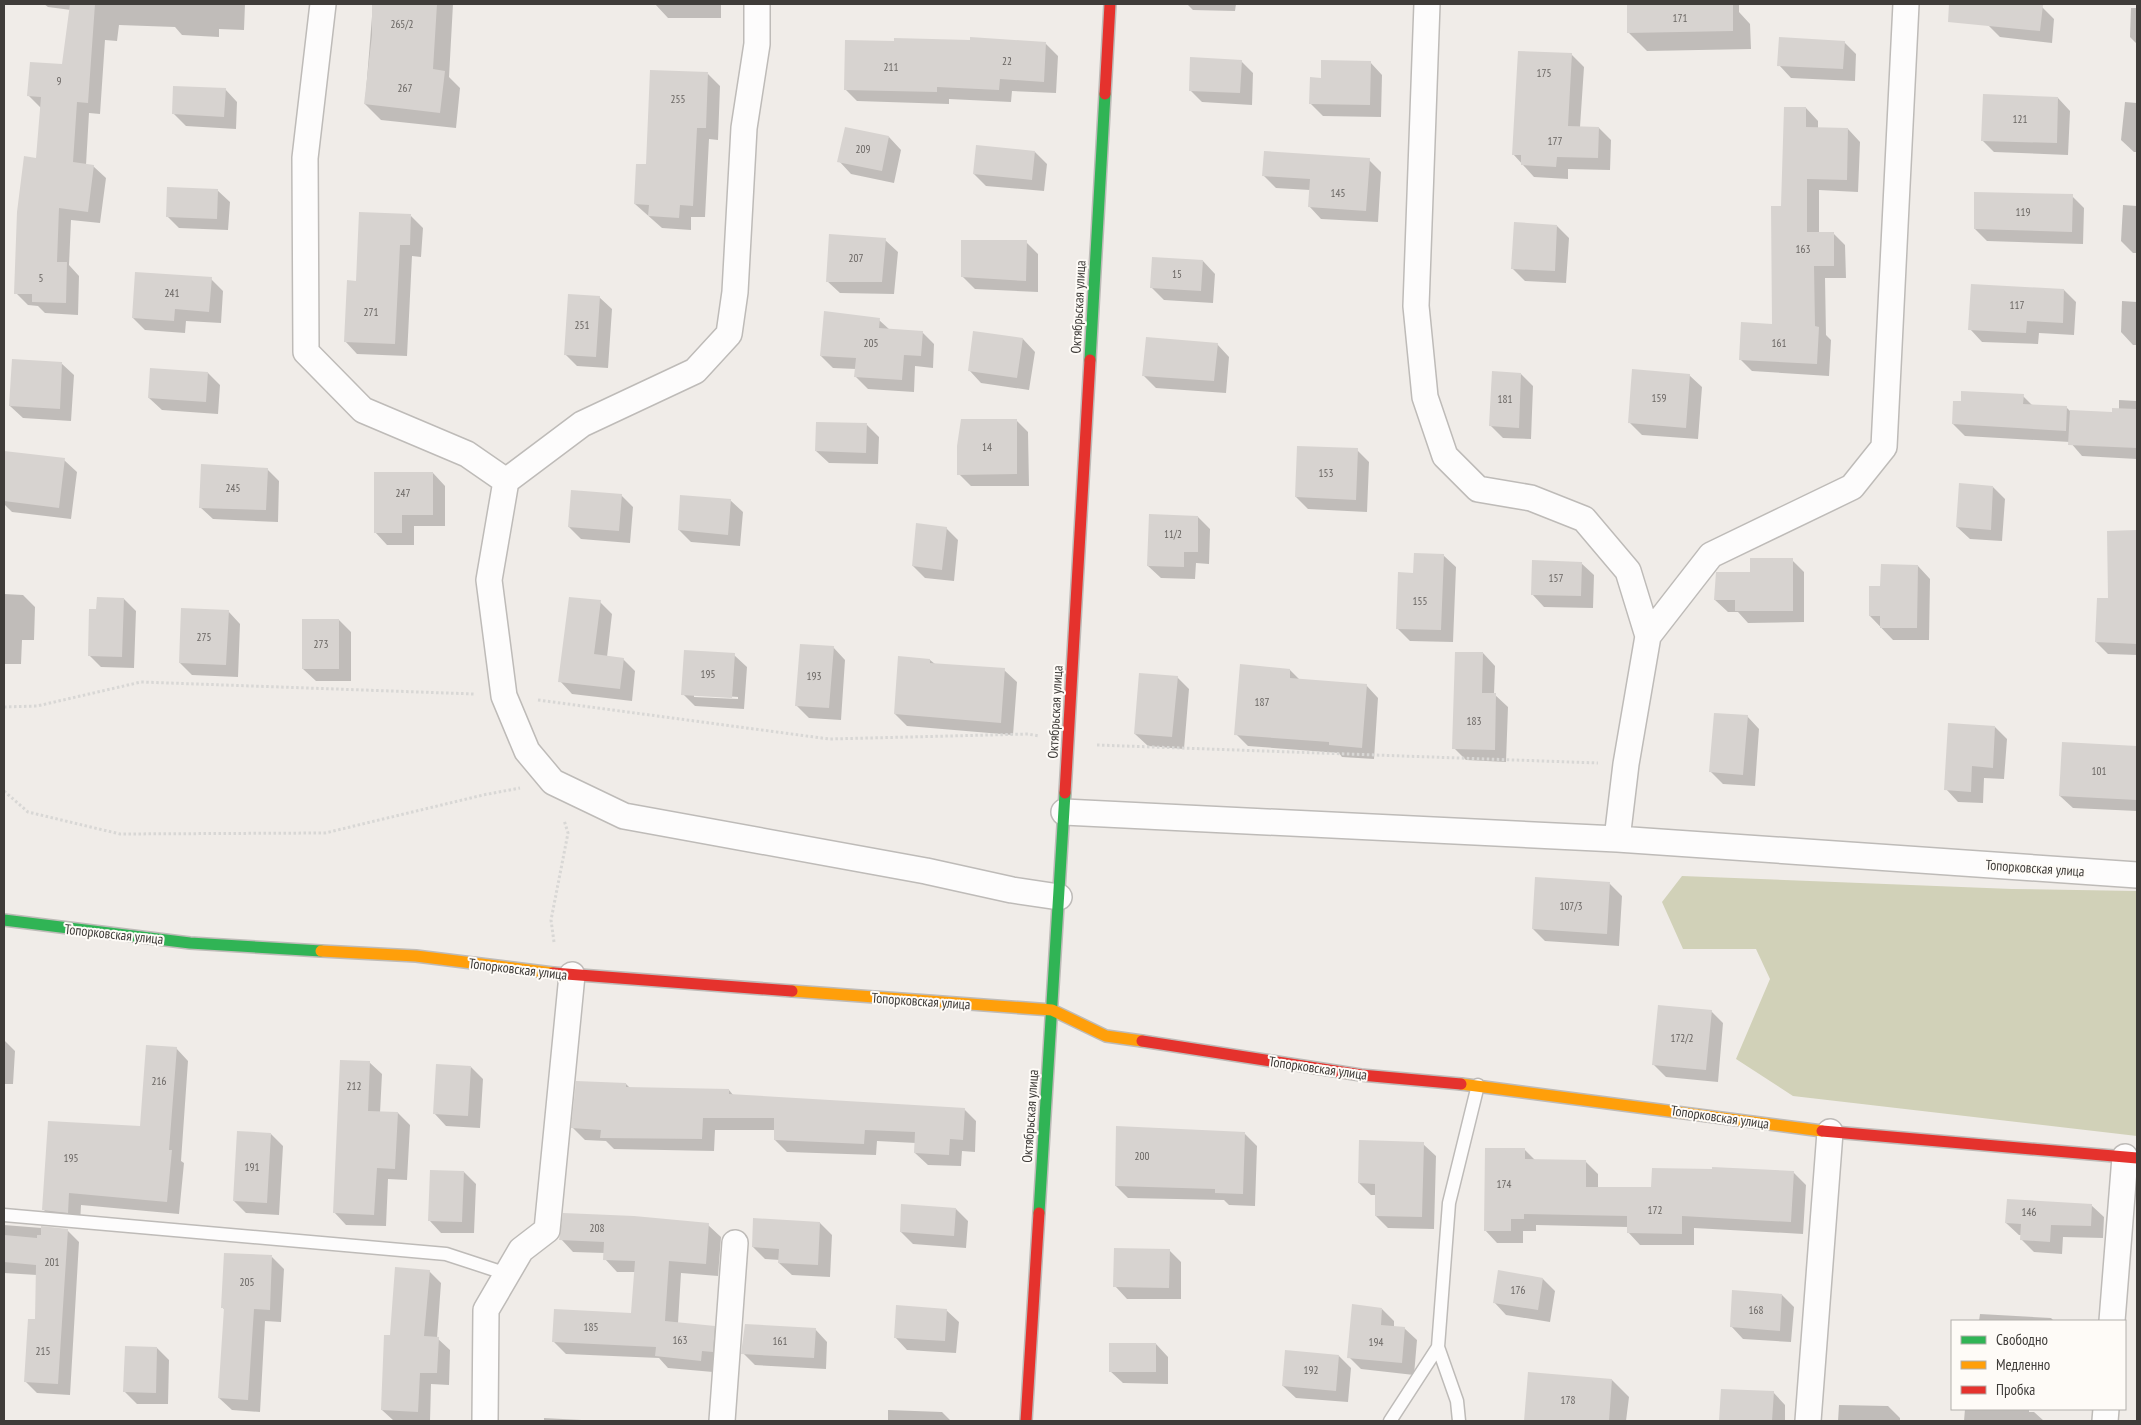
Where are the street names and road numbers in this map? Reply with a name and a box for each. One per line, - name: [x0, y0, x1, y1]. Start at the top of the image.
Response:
- street label: Октябрьская улица: [1067, 260, 1089, 354]
- street label: Октябрьская улица: [1044, 665, 1066, 759]
- street label: Топорковская улица: [1985, 856, 2085, 880]
- street label: Топорковская улица: [64, 920, 164, 948]
- street label: Топорковская улица: [468, 954, 568, 984]
- street label: Топорковская улица: [871, 989, 971, 1013]
- street label: Топорковская улица: [1268, 1052, 1368, 1084]
- street label: Октябрьская улица: [1018, 1069, 1042, 1163]
- street label: Топорковская улица: [1670, 1101, 1770, 1133]

